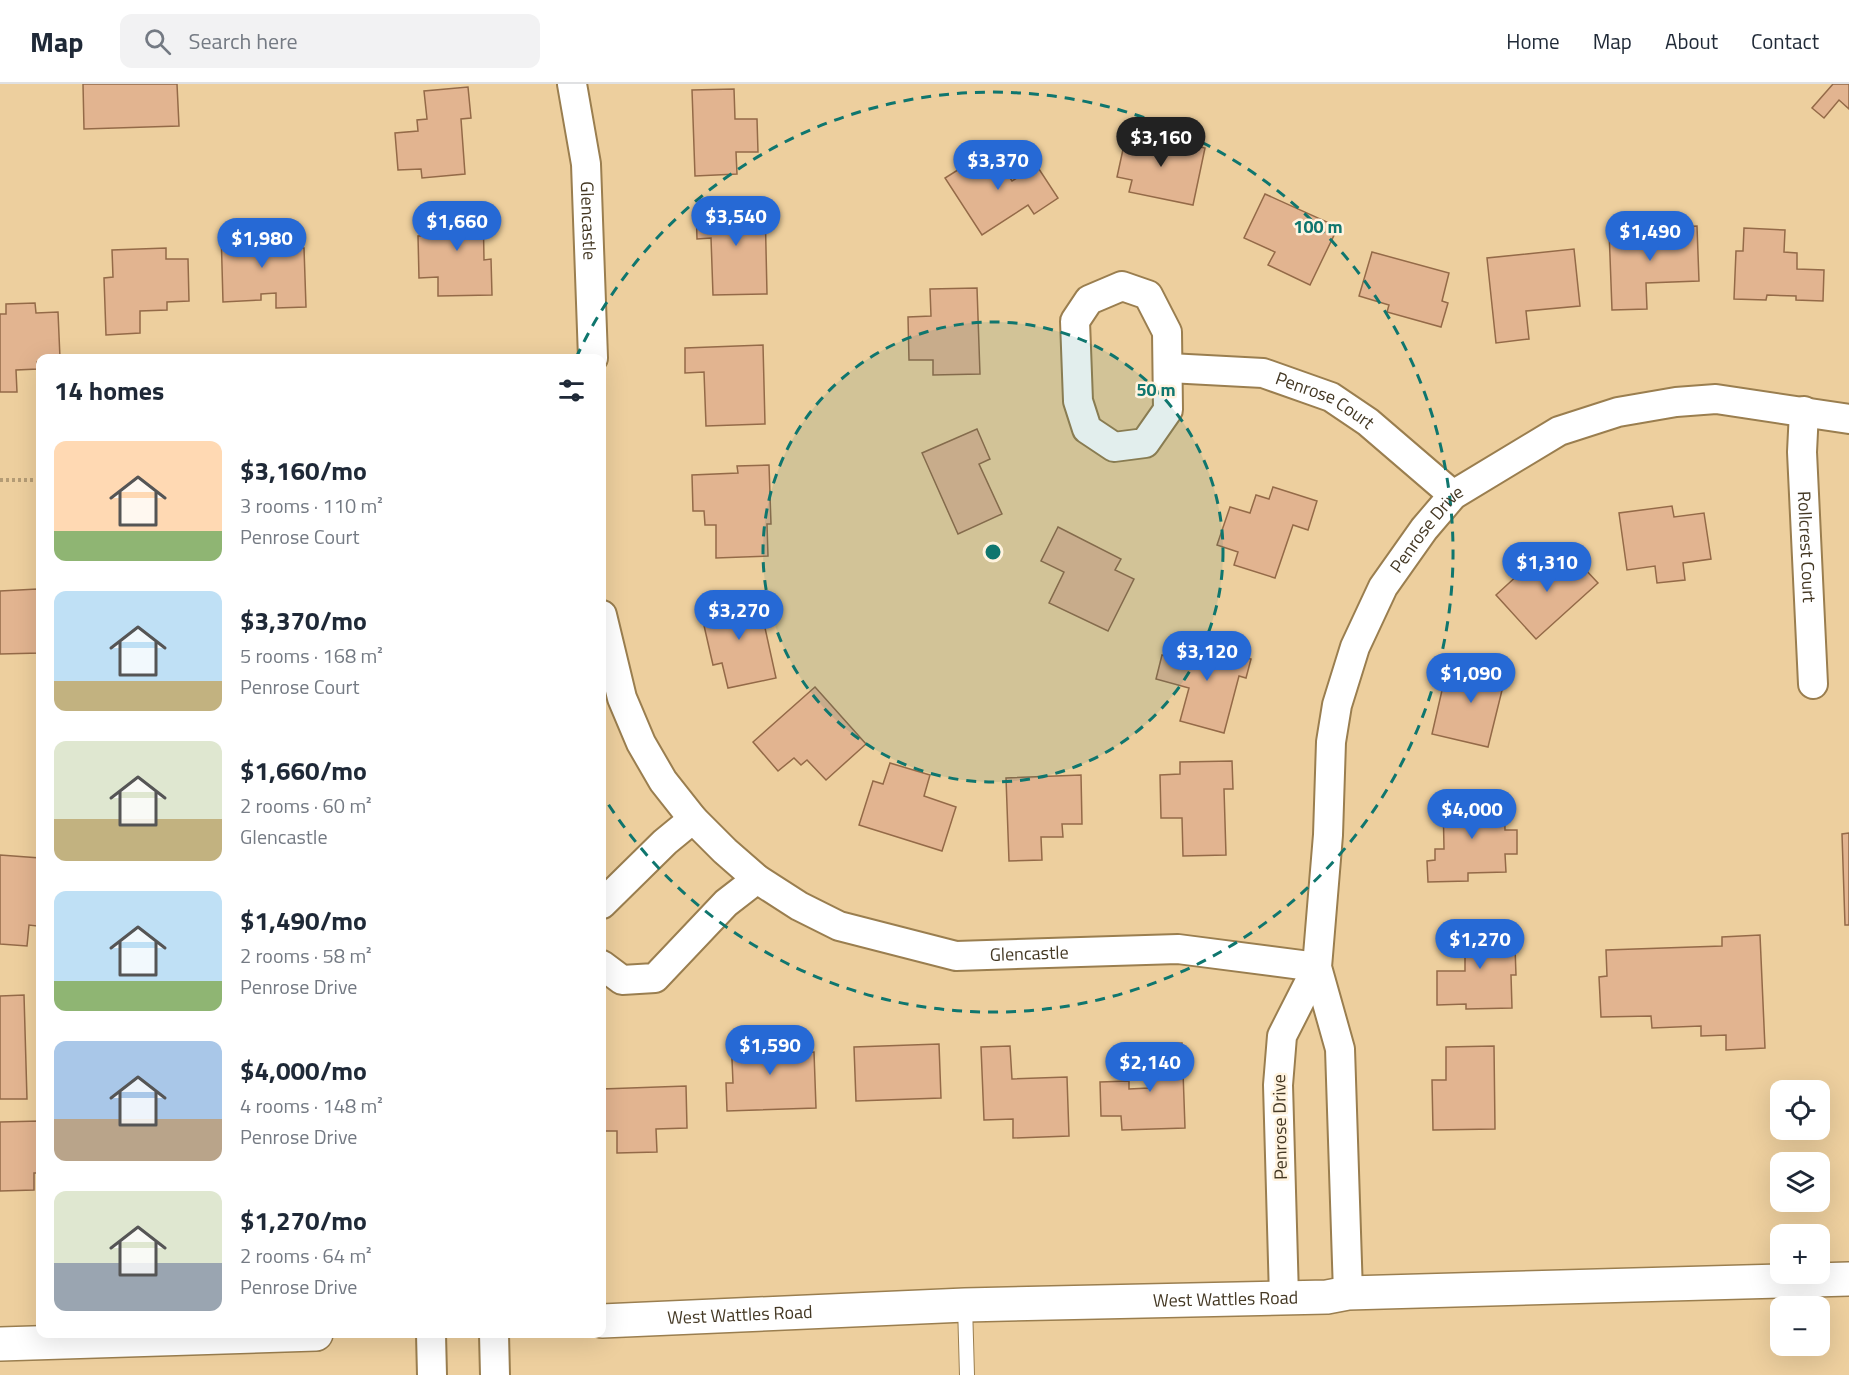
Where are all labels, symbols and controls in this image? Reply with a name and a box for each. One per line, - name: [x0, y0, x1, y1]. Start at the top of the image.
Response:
- search box: [120, 14, 540, 68]
- text: Map: [30, 20, 84, 63]
- text: Search here: [189, 24, 298, 58]
- icon: search: [141, 25, 174, 58]
- text: Home: [1506, 25, 1560, 57]
- text: Map: [1593, 25, 1632, 57]
- text: About: [1665, 25, 1718, 57]
- text: Contact: [1751, 25, 1819, 57]
- pin: $3,160: [1112, 117, 1210, 168]
- text: $3,160: [1130, 121, 1192, 152]
- pin: $3,370: [949, 140, 1047, 191]
- text: $3,370: [967, 144, 1029, 175]
- street label: Glencastle: [574, 181, 603, 261]
- pin: $3,540: [687, 196, 785, 247]
- text: $3,540: [705, 200, 767, 231]
- pin: $1,660: [408, 201, 506, 252]
- text: $1,660: [426, 205, 488, 236]
- pin: $1,490: [1601, 211, 1699, 262]
- text: 100 m: [1293, 213, 1343, 240]
- text: $1,490: [1619, 215, 1681, 246]
- pin: $1,980: [213, 218, 311, 269]
- text: $1,980: [231, 222, 293, 253]
- street label: Penrose Court: [1272, 364, 1381, 436]
- text: 14 homes: [54, 371, 164, 410]
- icon: filters: [555, 374, 588, 407]
- text: 50 m: [1136, 376, 1176, 403]
- text: $3,160/mo: [240, 451, 367, 490]
- icon: home: [102, 465, 174, 537]
- street label: Penrose Drive: [1383, 478, 1468, 578]
- text: 3 rooms · 110 m²: [240, 490, 383, 521]
- street label: Rollcrest Court: [1791, 490, 1823, 604]
- text: Penrose Court: [240, 521, 360, 552]
- centre of rings: [983, 542, 1003, 562]
- pin: $1,310: [1498, 542, 1596, 593]
- text: $1,310: [1516, 546, 1578, 577]
- pin: $3,270: [690, 590, 788, 641]
- text: $3,270: [708, 594, 770, 625]
- text: $3,370/mo: [240, 601, 367, 640]
- icon: home: [102, 615, 174, 687]
- pin: $3,120: [1158, 631, 1256, 682]
- text: $3,120: [1176, 635, 1238, 666]
- text: 5 rooms · 168 m²: [240, 640, 383, 671]
- pin: $1,090: [1422, 653, 1520, 704]
- text: $1,090: [1440, 657, 1502, 688]
- text: Penrose Court: [240, 671, 360, 702]
- text: $1,660/mo: [240, 751, 367, 790]
- icon: home: [102, 765, 174, 837]
- pin: $4,000: [1423, 789, 1521, 840]
- text: 2 rooms · 60 m²: [240, 790, 372, 821]
- text: $4,000: [1441, 793, 1503, 824]
- text: Glencastle: [240, 821, 328, 852]
- text: $1,490/mo: [240, 901, 367, 940]
- icon: home: [102, 915, 174, 987]
- pin: $1,270: [1431, 919, 1529, 970]
- text: $1,270: [1449, 923, 1511, 954]
- street label: Glencastle: [989, 938, 1069, 968]
- text: 2 rooms · 58 m²: [240, 940, 372, 971]
- text: Penrose Drive: [240, 971, 357, 1002]
- pin: $1,590: [721, 1025, 819, 1076]
- text: $1,590: [739, 1029, 801, 1060]
- pin: $2,140: [1101, 1042, 1199, 1093]
- text: $2,140: [1119, 1046, 1181, 1077]
- text: $4,000/mo: [240, 1051, 367, 1090]
- icon: home: [102, 1065, 174, 1137]
- street label: Penrose Drive: [1265, 1074, 1294, 1180]
- map controls: [1770, 1080, 1830, 1356]
- button: locate: [1770, 1080, 1830, 1140]
- text: 4 rooms · 148 m²: [240, 1090, 383, 1121]
- text: Penrose Drive: [240, 1121, 357, 1152]
- button: layers: [1770, 1152, 1830, 1212]
- text: $1,270/mo: [240, 1201, 367, 1240]
- icon: home: [102, 1215, 174, 1287]
- button: +: [1770, 1224, 1830, 1284]
- text: 2 rooms · 64 m²: [240, 1240, 372, 1271]
- text: Penrose Drive: [240, 1271, 357, 1302]
- street label: West Wattles Road: [1153, 1284, 1299, 1314]
- button: −: [1770, 1296, 1830, 1356]
- street label: West Wattles Road: [667, 1298, 813, 1331]

